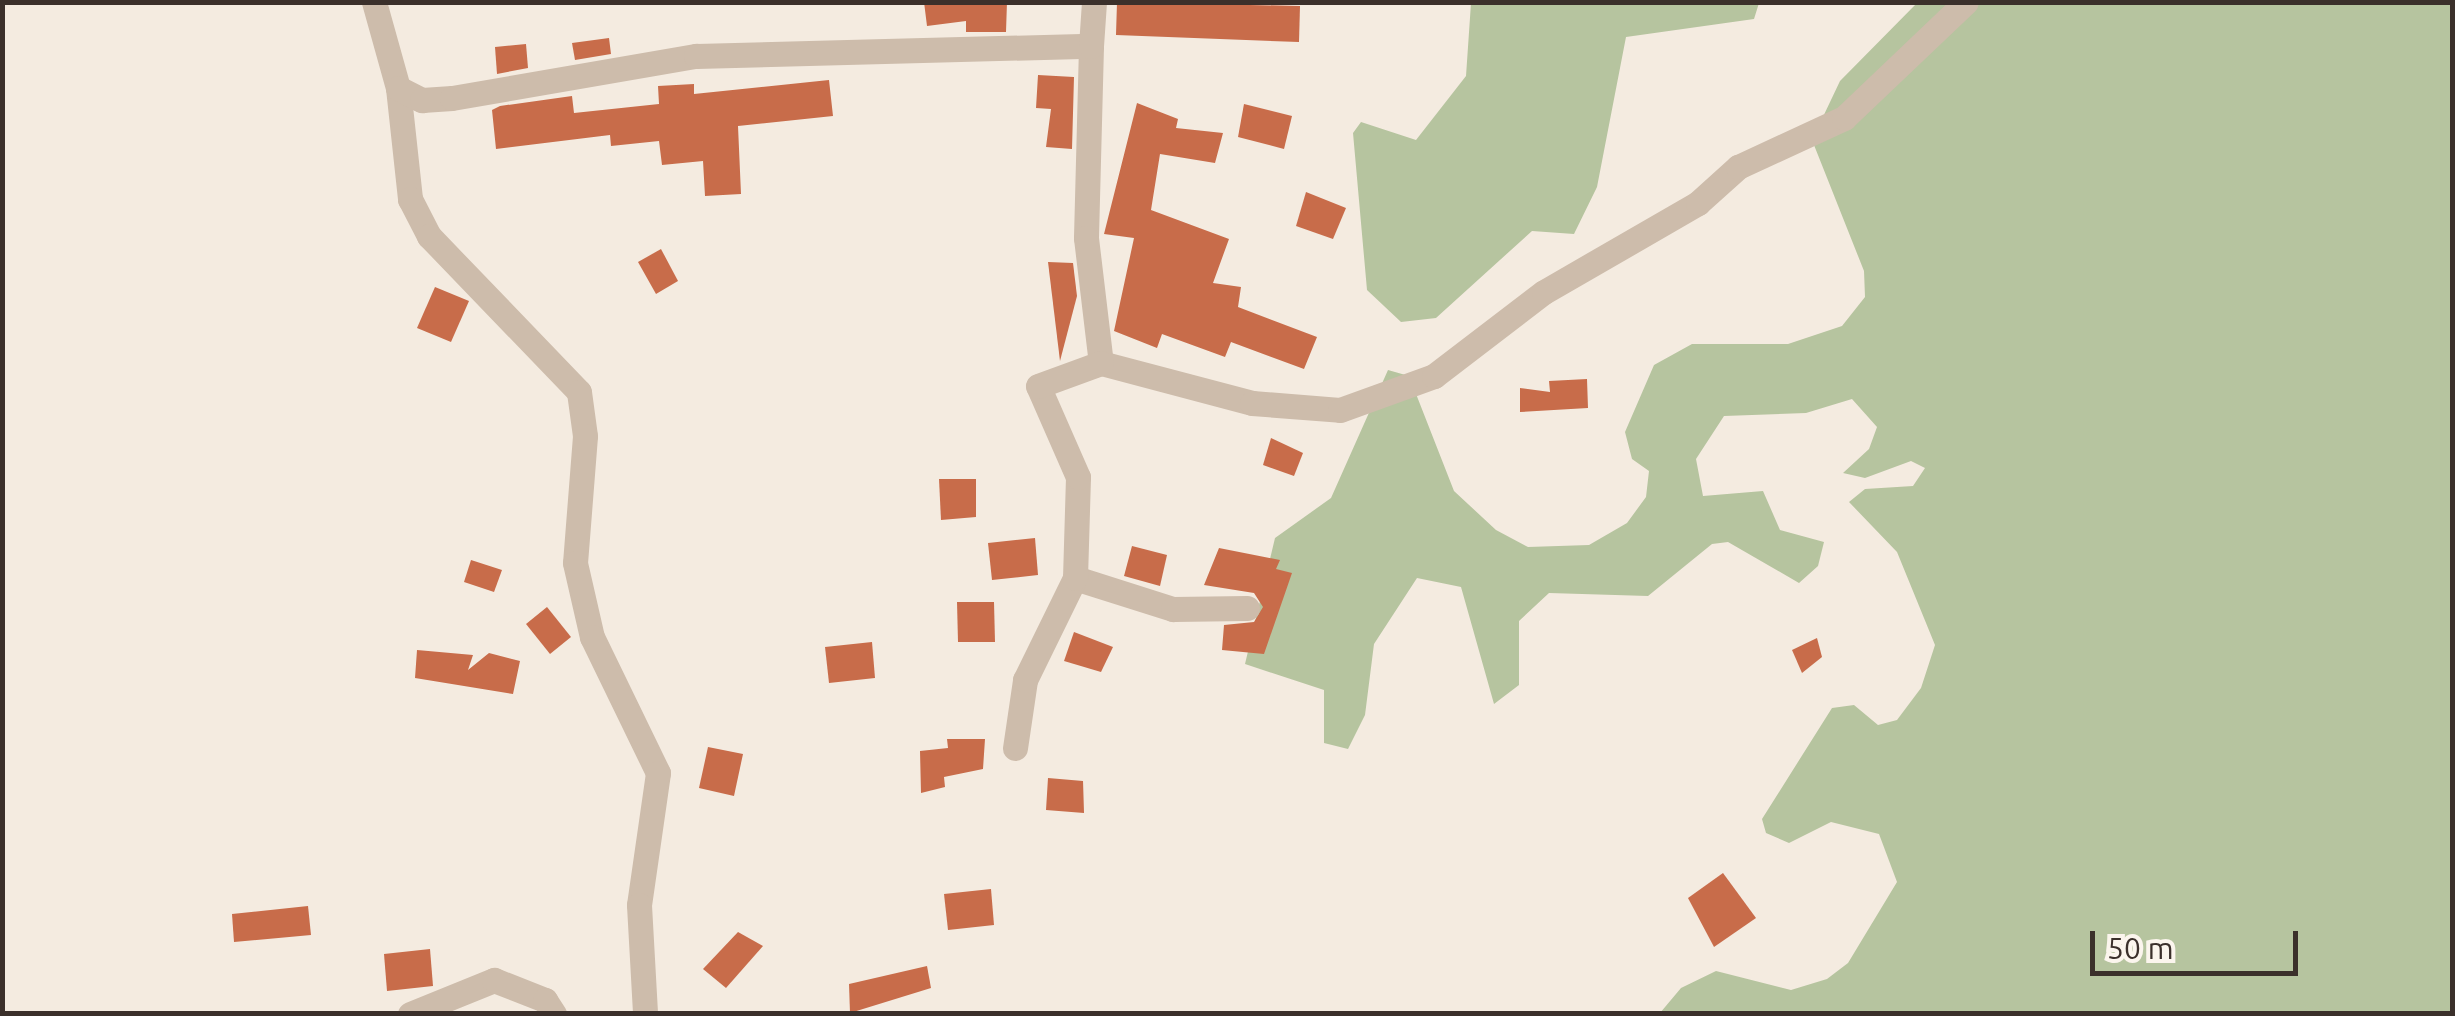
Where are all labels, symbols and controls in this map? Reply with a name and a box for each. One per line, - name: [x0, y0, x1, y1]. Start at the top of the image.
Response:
- scale bar: [2095, 911, 2302, 973]
- text: 50 m: [2107, 931, 2174, 965]

